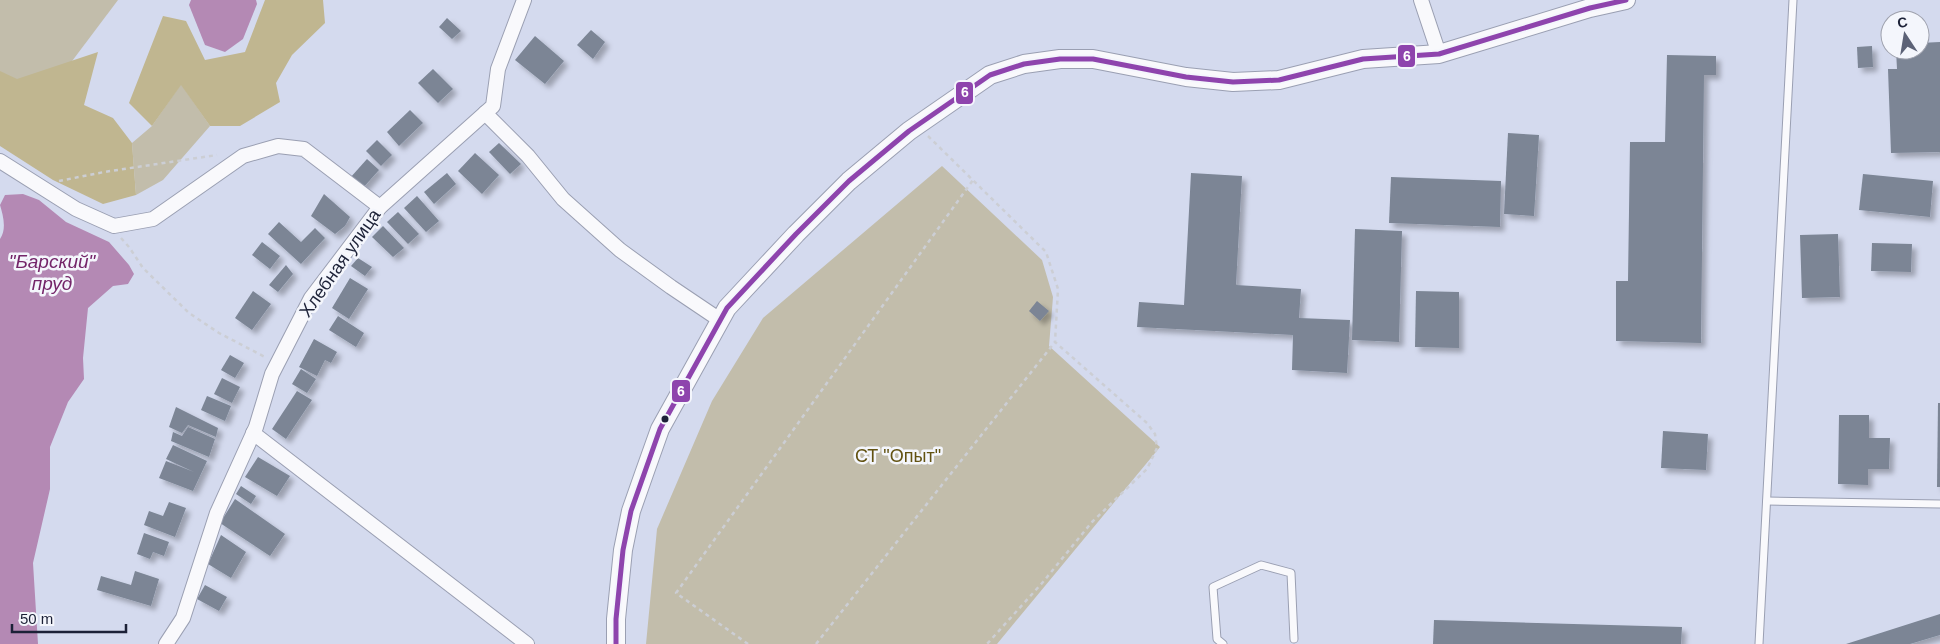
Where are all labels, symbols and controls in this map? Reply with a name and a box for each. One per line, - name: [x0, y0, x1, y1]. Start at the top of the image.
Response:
- north arrow: [1880, 10, 1930, 60]
- text: С: [1896, 13, 1909, 31]
- line badge: 6: [1397, 44, 1416, 68]
- text: 6: [1403, 48, 1411, 64]
- line badge: 6: [955, 81, 974, 105]
- text: 6: [961, 84, 969, 100]
- street label: Хлебная улица: [295, 205, 385, 321]
- water label: "Барский" пруд: [9, 251, 97, 294]
- line badge: 6: [671, 379, 691, 403]
- text: 6: [677, 383, 685, 399]
- unlabelled marker: [660, 414, 670, 424]
- park label: СТ "Опыт": [855, 446, 941, 466]
- scale bar: [12, 602, 126, 634]
- text: 50 m: [20, 610, 53, 627]

